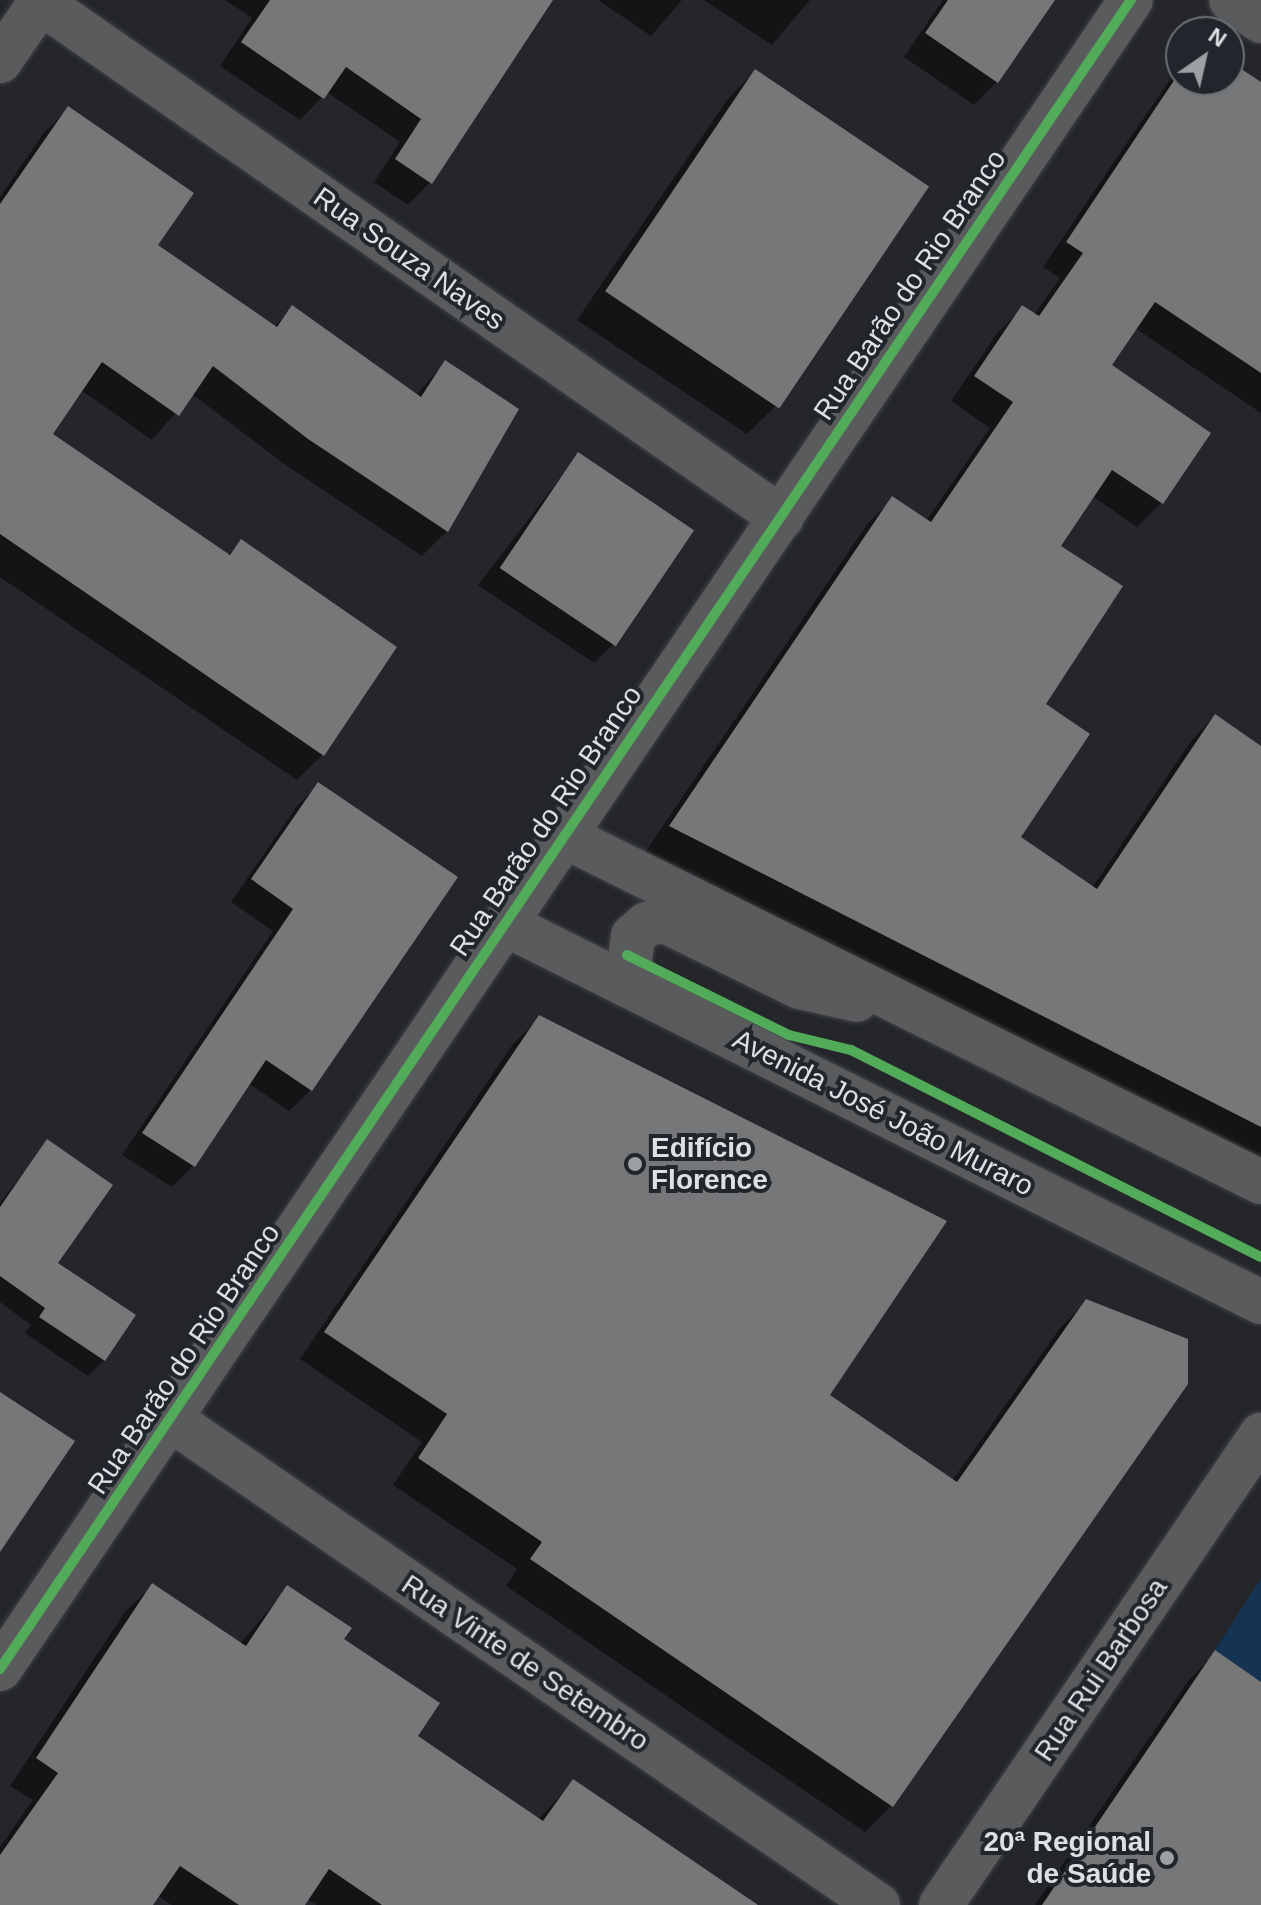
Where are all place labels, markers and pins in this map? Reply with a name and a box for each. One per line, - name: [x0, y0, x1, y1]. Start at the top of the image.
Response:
- place label: Edifício Florence: [651, 1131, 768, 1197]
- marker: Edifício Florence: [626, 1155, 644, 1173]
- place label: 20ª Regional de Saúde: [983, 1825, 1151, 1891]
- marker: 20ª Regional de Saúde: [1158, 1849, 1176, 1867]

